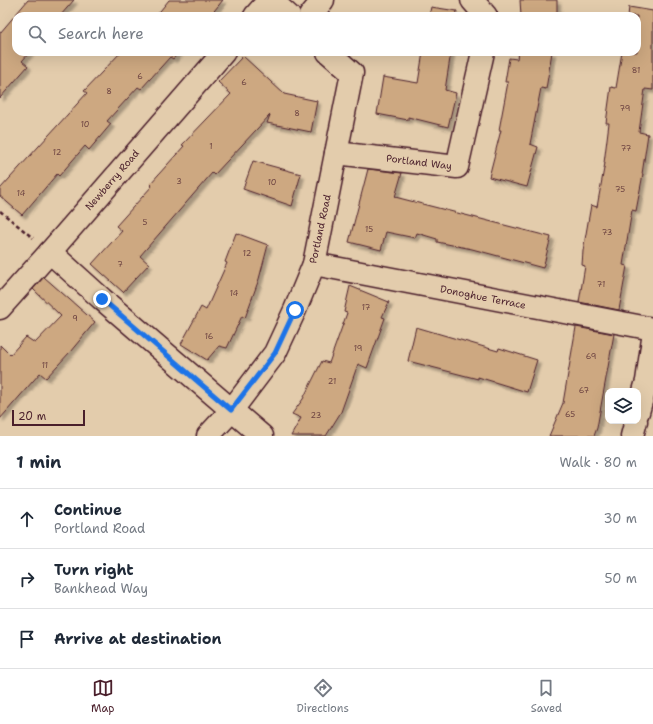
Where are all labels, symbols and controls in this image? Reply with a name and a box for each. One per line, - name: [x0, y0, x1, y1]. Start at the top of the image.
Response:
- search box: [12, 12, 641, 56]
- icon: search: [26, 23, 48, 45]
- text: Search here: [58, 24, 144, 44]
- house number: 81: [632, 65, 640, 76]
- house number: 6: [137, 71, 143, 82]
- house number: 6: [241, 77, 247, 88]
- house number: 8: [106, 86, 112, 97]
- house number: 79: [620, 103, 630, 114]
- house number: 8: [294, 108, 300, 119]
- house number: 10: [81, 119, 89, 130]
- house number: 1: [209, 141, 213, 152]
- house number: 77: [621, 143, 632, 154]
- street label: Newberry Road: [82, 146, 142, 213]
- house number: 12: [53, 147, 62, 158]
- street label: Portland Way: [385, 152, 453, 173]
- house number: 3: [176, 176, 182, 187]
- house number: 10: [268, 177, 276, 188]
- house number: 75: [615, 184, 625, 195]
- house number: 14: [17, 188, 26, 199]
- street label: Portland Road: [306, 193, 334, 265]
- house number: 5: [143, 217, 148, 228]
- house number: 15: [365, 224, 373, 235]
- house number: 73: [602, 227, 612, 238]
- house number: 12: [243, 248, 252, 259]
- house number: 7: [117, 259, 123, 270]
- house number: 71: [597, 279, 605, 290]
- street label: Donoghue Terrace: [439, 282, 527, 312]
- house number: 14: [230, 288, 239, 299]
- route end: [93, 290, 111, 308]
- route start: [286, 301, 304, 319]
- house number: 17: [362, 302, 371, 313]
- house number: 9: [72, 313, 78, 324]
- house number: 16: [205, 331, 214, 342]
- house number: 19: [354, 343, 362, 354]
- house number: 69: [586, 351, 596, 362]
- house number: 11: [42, 360, 48, 371]
- house number: 21: [328, 376, 336, 387]
- house number: 67: [579, 385, 590, 396]
- map controls: [605, 388, 641, 424]
- button: layers: [605, 388, 641, 424]
- scale bar: [12, 408, 85, 427]
- text: 20 m: [18, 409, 46, 424]
- house number: 65: [565, 409, 575, 420]
- house number: 23: [311, 410, 321, 421]
- text: 1 min: [16, 451, 61, 473]
- text: Walk · 80 m: [559, 454, 637, 471]
- text: Continue: [54, 500, 122, 520]
- icon: ahead: [16, 508, 38, 530]
- text: 30 m: [603, 510, 637, 527]
- text: Portland Road: [54, 520, 145, 537]
- text: Turn right: [54, 560, 134, 580]
- icon: right: [16, 568, 38, 590]
- text: 50 m: [604, 570, 637, 587]
- text: Bankhead Way: [54, 580, 148, 597]
- icon: arrive: [16, 628, 38, 650]
- text: Arrive at destination: [54, 629, 222, 649]
- tab: Map: [91, 677, 115, 716]
- tab: Directions: [296, 677, 349, 716]
- tab: Saved: [531, 677, 562, 716]

